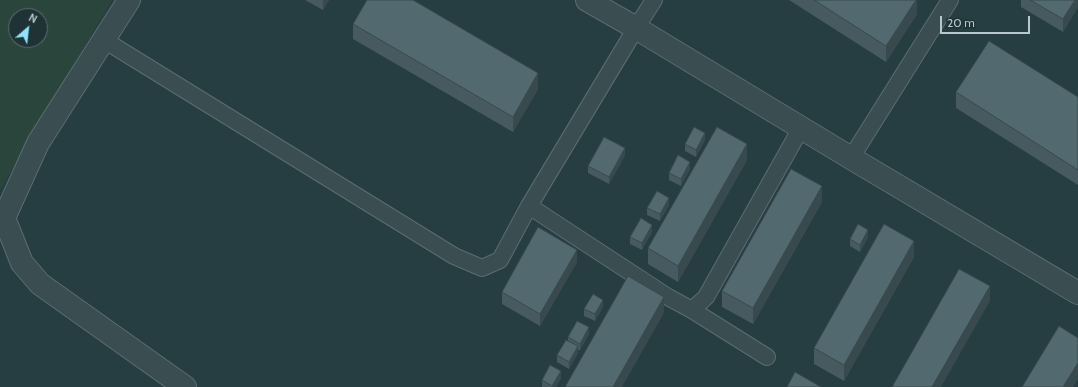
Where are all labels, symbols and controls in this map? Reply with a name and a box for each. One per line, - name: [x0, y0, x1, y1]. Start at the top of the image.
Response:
- north arrow: [8, 8, 48, 48]
- scale bar: [942, 8, 1032, 34]
- text: N: [26, 10, 40, 26]
- text: 20 m: [947, 15, 975, 30]

